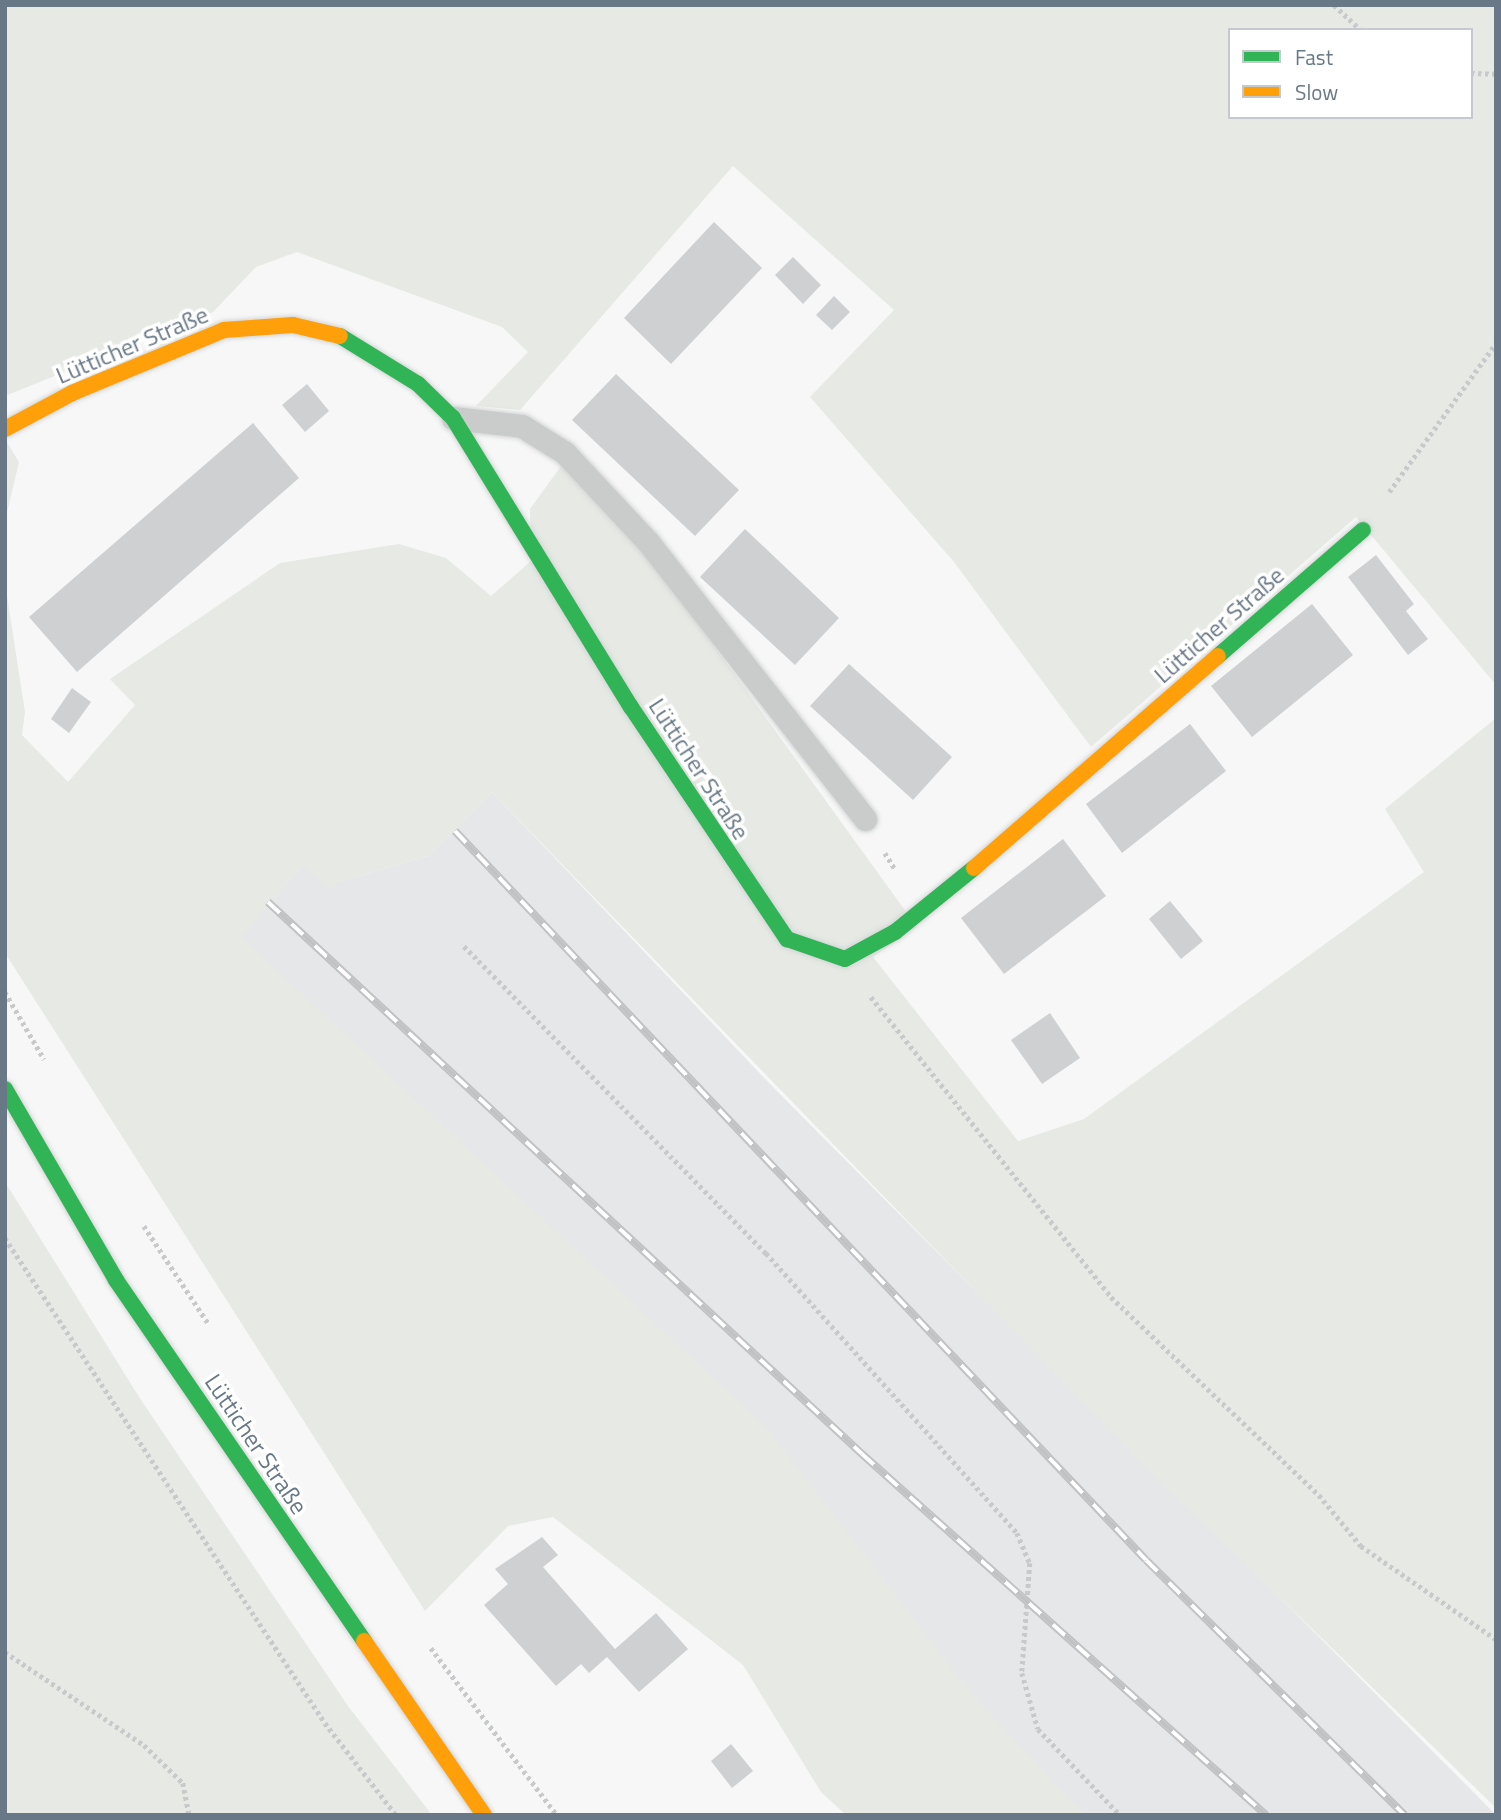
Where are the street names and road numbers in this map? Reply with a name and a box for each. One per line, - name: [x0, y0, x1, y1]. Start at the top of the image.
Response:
- street label: Lütticher Straße: [51, 300, 213, 390]
- street label: Lütticher Straße: [1148, 561, 1290, 689]
- street label: Lütticher Straße: [643, 693, 755, 845]
- street label: Lütticher Straße: [199, 1368, 313, 1520]

